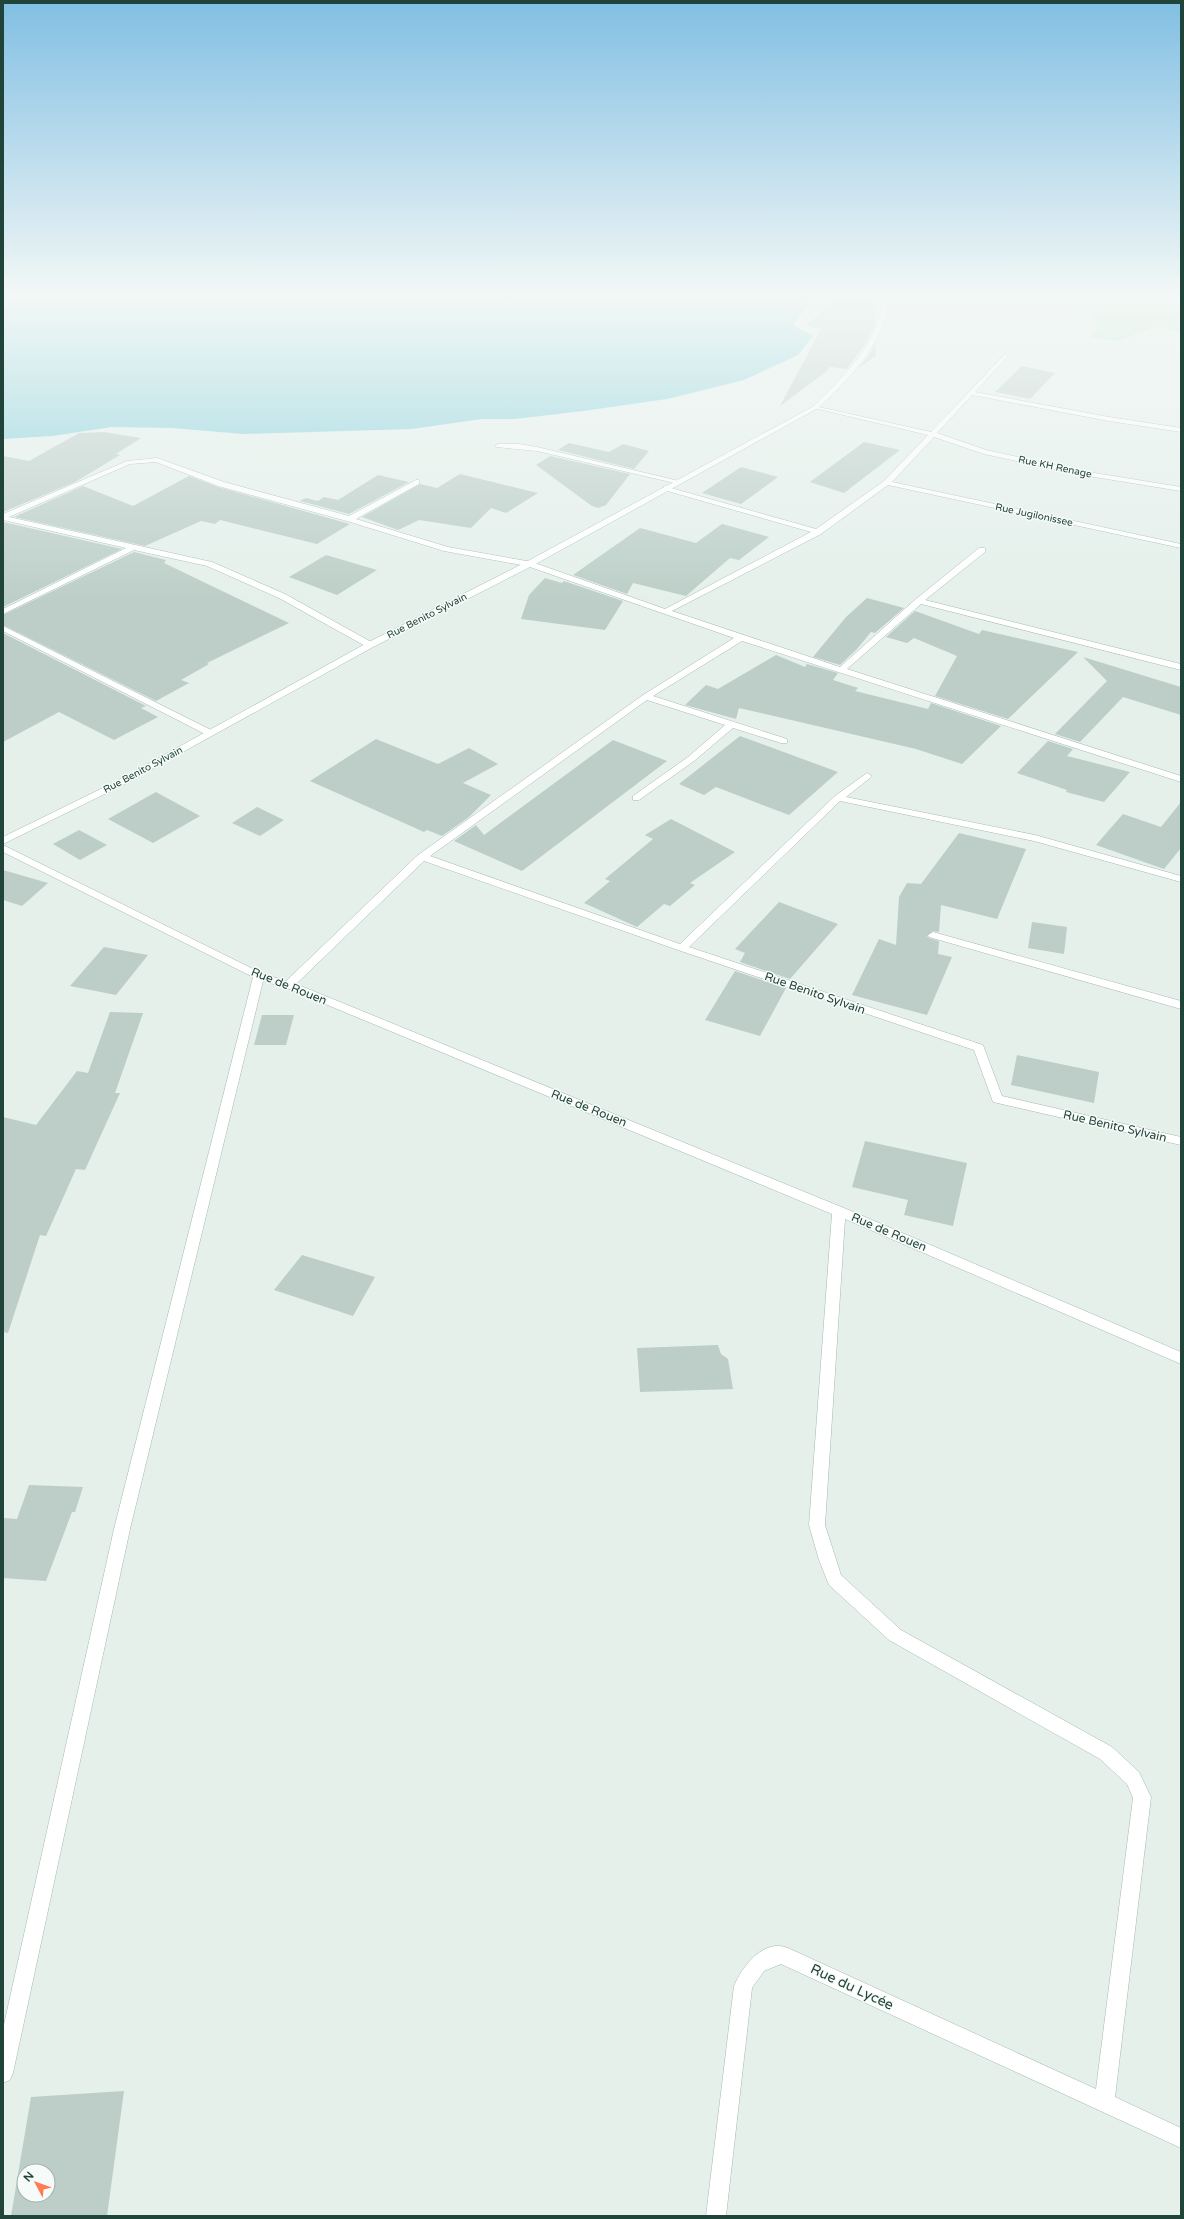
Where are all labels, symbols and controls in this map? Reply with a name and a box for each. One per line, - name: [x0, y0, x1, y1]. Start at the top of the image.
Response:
- street label: Rue KH Renage: [1017, 453, 1093, 481]
- street label: Rue Jugilonissee: [994, 501, 1074, 529]
- street label: Rue Benito Sylvain: [385, 591, 469, 641]
- street label: Rue Benito Sylvain: [101, 744, 185, 796]
- street label: Rue de Rouen: [249, 964, 329, 1008]
- street label: Rue Benito Sylvain: [763, 969, 867, 1017]
- street label: Rue de Rouen: [549, 1086, 629, 1130]
- street label: Rue Benito Sylvain: [1062, 1107, 1168, 1145]
- street label: Rue de Rouen: [849, 1210, 929, 1254]
- street label: Rue du Lycée: [808, 1960, 896, 2014]
- north arrow: [16, 2163, 56, 2203]
- text: N: [21, 2169, 37, 2184]

